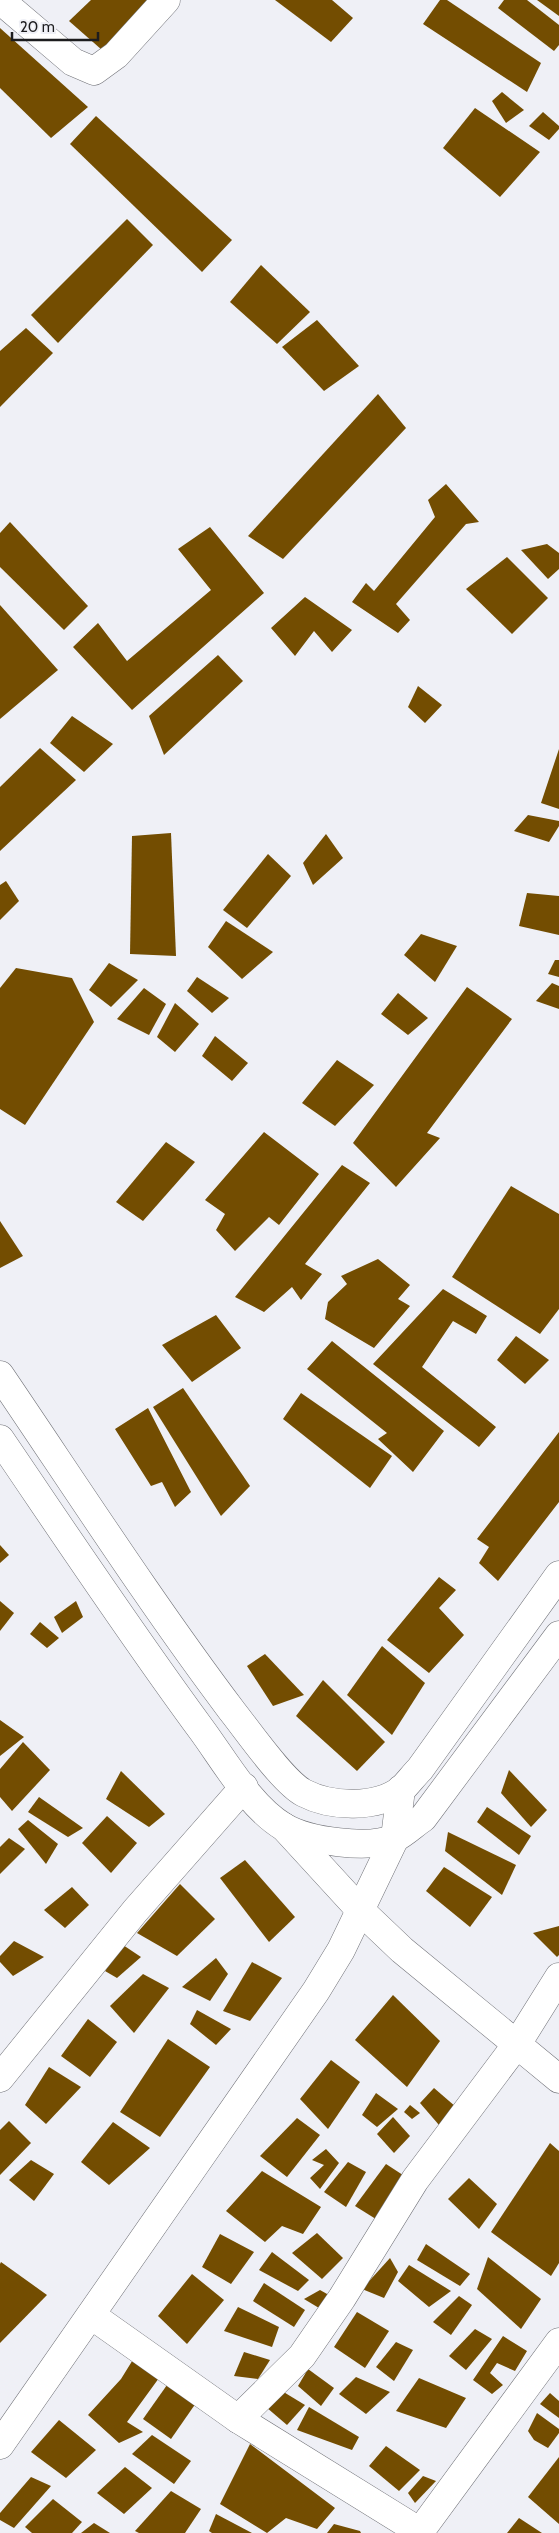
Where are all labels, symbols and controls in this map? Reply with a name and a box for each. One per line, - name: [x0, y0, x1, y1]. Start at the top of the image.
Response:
- scale bar: [12, 10, 99, 42]
- text: 20 m: [20, 18, 55, 36]

